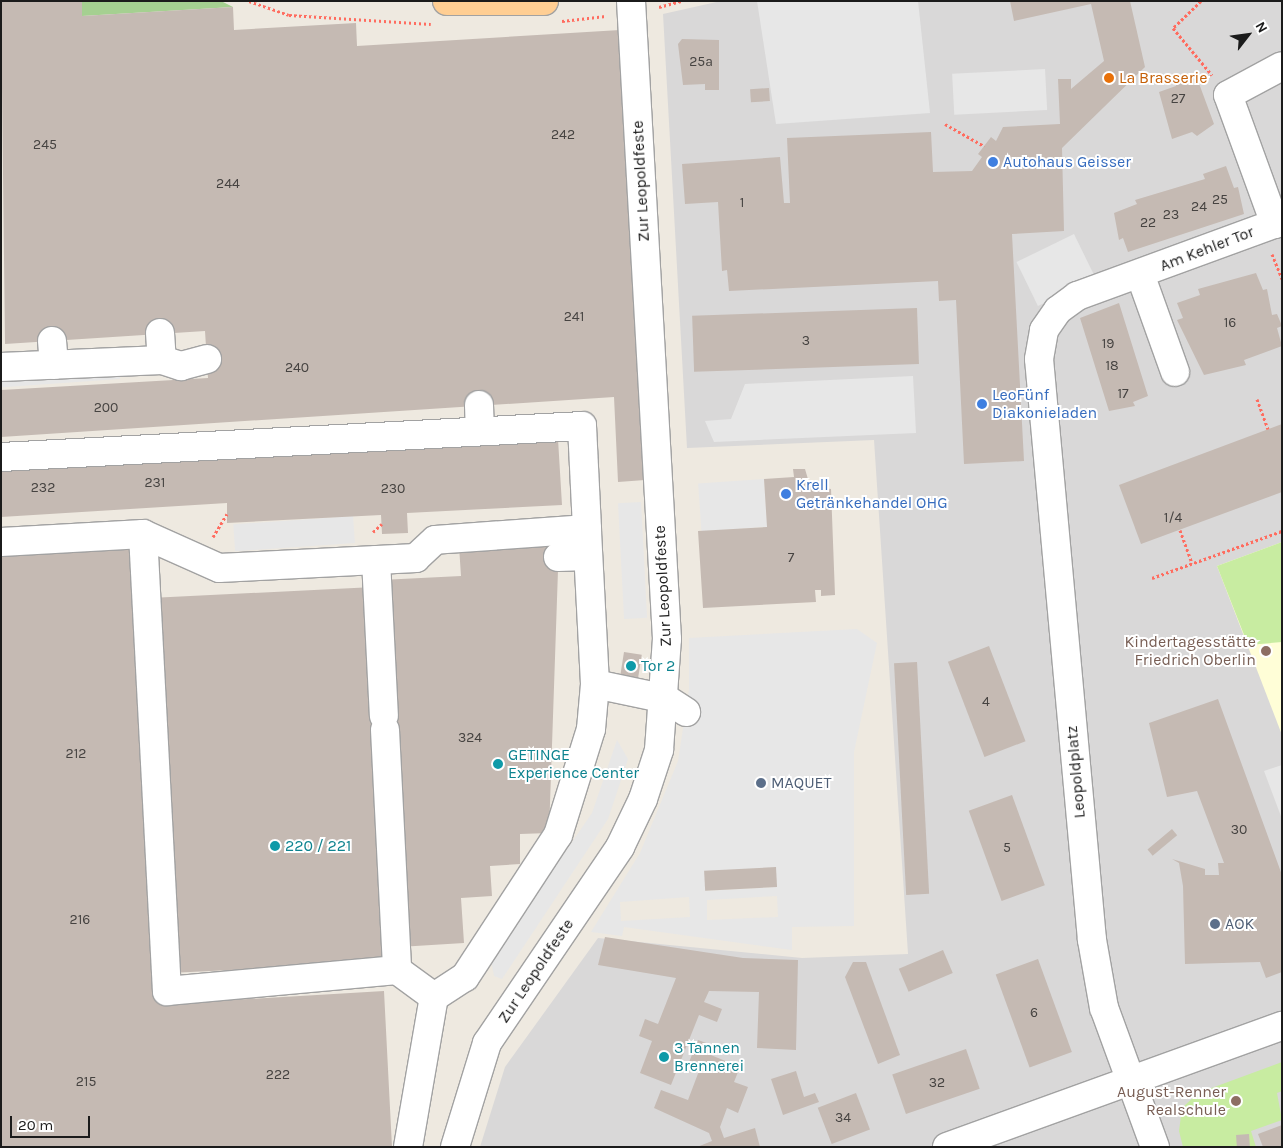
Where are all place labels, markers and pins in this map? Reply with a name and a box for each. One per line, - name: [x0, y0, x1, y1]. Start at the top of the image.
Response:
- place label: La Brasserie: [1119, 68, 1207, 88]
- marker: La Brasserie: [1103, 72, 1115, 84]
- place label: Autohaus Geisser: [1003, 152, 1131, 172]
- marker: Autohaus Geisser: [987, 156, 999, 168]
- place label: LeoFünf Diakonieladen: [992, 385, 1097, 423]
- marker: LeoFünf Diakonieladen: [976, 398, 988, 410]
- place label: Krell Getränkehandel OHG: [796, 475, 947, 513]
- marker: Krell Getränkehandel OHG: [780, 488, 792, 500]
- place label: Kindertagesstätte Friedrich Oberlin: [1124, 632, 1256, 670]
- marker: Kindertagesstätte Friedrich Oberlin: [1260, 645, 1272, 657]
- place label: Tor 2: [641, 656, 675, 676]
- marker: Tor 2: [625, 660, 637, 672]
- place label: GETINGE Experience Center: [508, 745, 639, 783]
- marker: GETINGE Experience Center: [492, 758, 504, 770]
- place label: MAQUET: [771, 773, 832, 793]
- marker: MAQUET: [755, 777, 767, 789]
- place label: 220 / 221: [285, 836, 351, 856]
- marker: 220 / 221: [269, 840, 281, 852]
- place label: AOK: [1225, 914, 1254, 934]
- marker: AOK: [1209, 918, 1221, 930]
- place label: 3 Tannen Brennerei: [674, 1038, 744, 1076]
- marker: 3 Tannen Brennerei: [658, 1051, 670, 1063]
- place label: August-Renner Realschule: [1117, 1082, 1226, 1120]
- marker: August-Renner Realschule: [1230, 1095, 1242, 1107]

